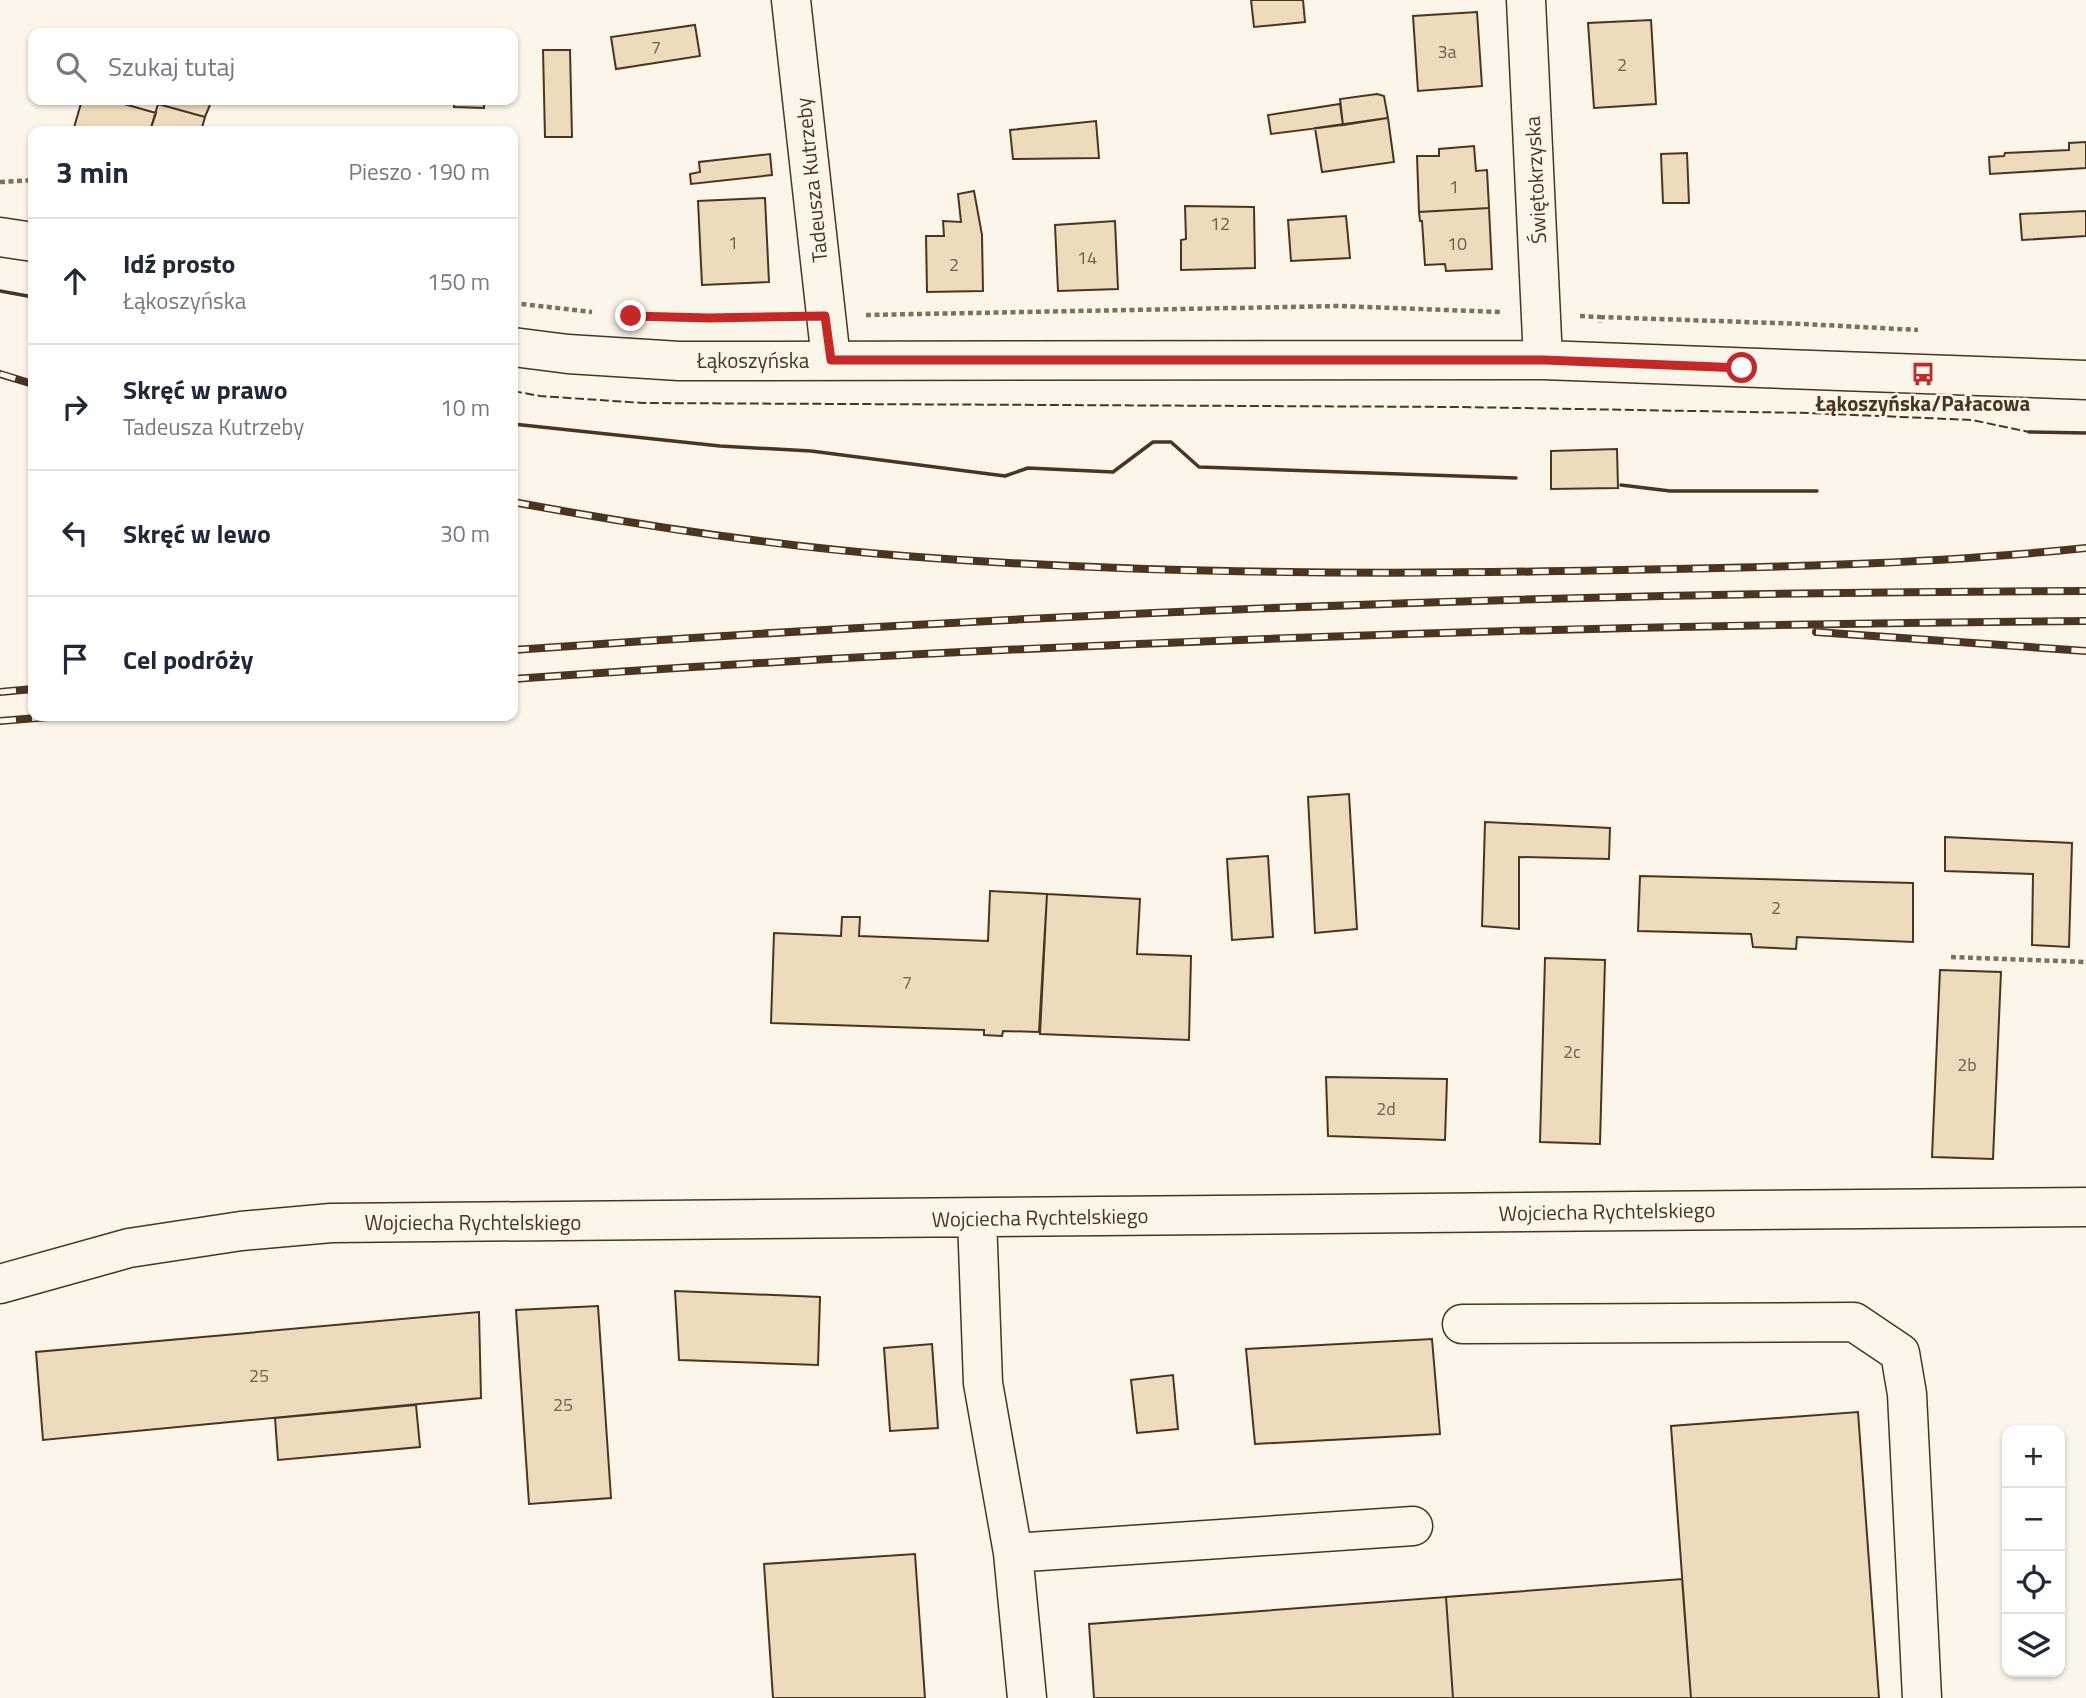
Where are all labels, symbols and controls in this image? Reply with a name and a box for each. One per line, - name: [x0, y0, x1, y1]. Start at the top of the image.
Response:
- search box: [28, 28, 518, 105]
- house number: 7: [651, 34, 661, 61]
- house number: 3a: [1437, 38, 1457, 65]
- text: Szukaj tutaj: [108, 47, 235, 86]
- icon: search: [52, 48, 90, 86]
- house number: 2: [1617, 51, 1627, 78]
- street label: Tadeusza Kutrzeby: [786, 96, 836, 264]
- street label: Świętokrzyska: [1516, 115, 1554, 245]
- text: 3 min: [56, 149, 129, 195]
- text: Pieszo · 190 m: [348, 154, 490, 189]
- house number: 1: [1449, 173, 1459, 200]
- house number: 12: [1210, 210, 1230, 237]
- house number: 1: [728, 229, 738, 256]
- house number: 10: [1447, 230, 1467, 257]
- text: Idź prosto: [123, 244, 235, 283]
- house number: 14: [1077, 244, 1097, 271]
- house number: 2: [949, 251, 959, 278]
- icon: ahead: [56, 262, 94, 300]
- text: 150 m: [427, 264, 490, 299]
- text: Łąkoszyńska: [123, 283, 246, 318]
- route end: [615, 300, 646, 331]
- street label: Łąkoszyńska: [696, 344, 810, 376]
- route start: [1726, 352, 1757, 383]
- bus stop icon: Łąkoszyńska/Pałacowa: [1909, 360, 1937, 388]
- text: Skręć w prawo: [123, 370, 288, 409]
- place label: Łąkoszyńska/Pałacowa: [1815, 387, 2031, 419]
- icon: right: [56, 388, 94, 426]
- text: 10 m: [440, 390, 490, 425]
- text: Tadeusza Kutrzeby: [123, 409, 304, 444]
- icon: left: [56, 514, 94, 552]
- text: Skręć w lewo: [123, 514, 271, 553]
- text: 30 m: [440, 516, 490, 551]
- icon: arrive: [56, 640, 94, 678]
- text: Cel podróży: [123, 640, 253, 679]
- house number: 2: [1771, 894, 1781, 921]
- house number: 7: [902, 969, 912, 996]
- house number: 2c: [1563, 1038, 1581, 1065]
- house number: 2b: [1957, 1051, 1977, 1078]
- house number: 2d: [1376, 1095, 1396, 1122]
- street label: Wojciecha Rychtelskiego: [1498, 1193, 1716, 1229]
- street label: Wojciecha Rychtelskiego: [931, 1199, 1149, 1235]
- street label: Wojciecha Rychtelskiego: [365, 1206, 581, 1238]
- house number: 25: [249, 1362, 269, 1389]
- house number: 25: [553, 1391, 573, 1418]
- map controls: [2002, 1425, 2065, 1677]
- button: +: [2002, 1425, 2065, 1488]
- button: −: [2002, 1488, 2065, 1551]
- button: locate: [2002, 1551, 2065, 1614]
- button: layers: [2002, 1614, 2065, 1677]

